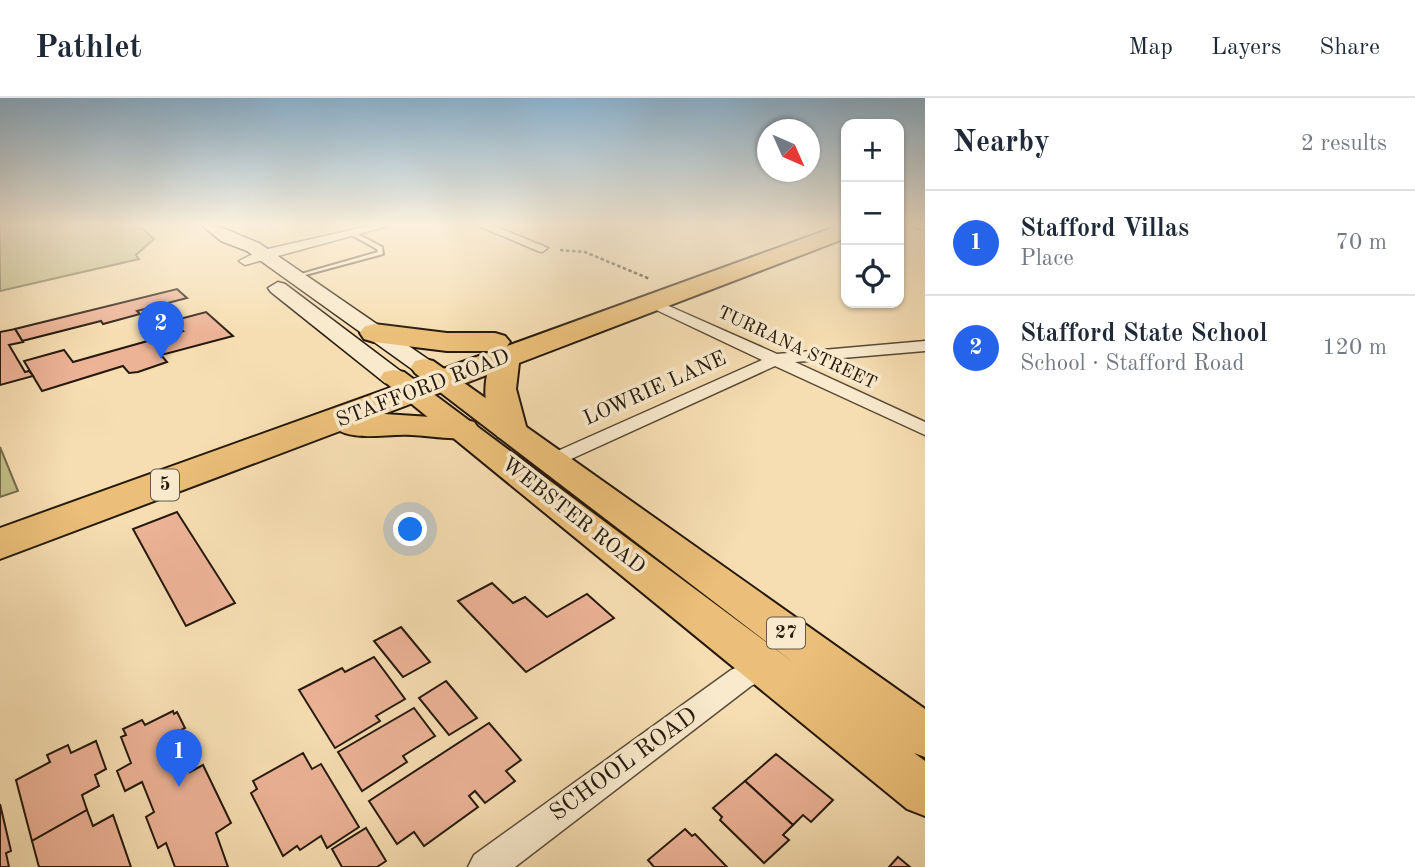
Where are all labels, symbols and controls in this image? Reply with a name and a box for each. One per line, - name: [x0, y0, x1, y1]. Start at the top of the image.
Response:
- text: Pathlet: [35, 32, 142, 65]
- text: Map: [1129, 36, 1173, 60]
- text: Layers: [1211, 36, 1281, 60]
- text: Share: [1319, 36, 1380, 60]
- north arrow: [757, 119, 820, 182]
- map controls: [841, 119, 904, 308]
- button: +: [841, 119, 904, 182]
- text: Nearby: [953, 128, 1050, 158]
- text: 2 results: [1301, 132, 1387, 155]
- button: −: [841, 182, 904, 245]
- text: Stafford Villas: [1020, 216, 1189, 242]
- text: 1: [969, 231, 983, 254]
- text: 70 m: [1336, 231, 1387, 254]
- button: locate: [841, 245, 904, 308]
- text: Place: [1020, 247, 1074, 270]
- pin: 2: [138, 301, 184, 359]
- street label: TURRANA STREET: [715, 303, 879, 393]
- text: Stafford State School: [1020, 321, 1268, 347]
- text: 2: [969, 336, 983, 359]
- text: 120 m: [1322, 336, 1387, 359]
- street label: STAFFORD ROAD: [334, 346, 512, 432]
- street label: LOWRIE LANE: [580, 348, 730, 430]
- text: School · Stafford Road: [1020, 352, 1245, 375]
- street label: WEBSTER ROAD: [497, 454, 649, 578]
- road number: 5: [151, 470, 179, 500]
- your location: [393, 512, 427, 546]
- road number: 27: [767, 618, 805, 648]
- street label: SCHOOL ROAD: [546, 704, 702, 826]
- pin: 1: [156, 729, 202, 787]

